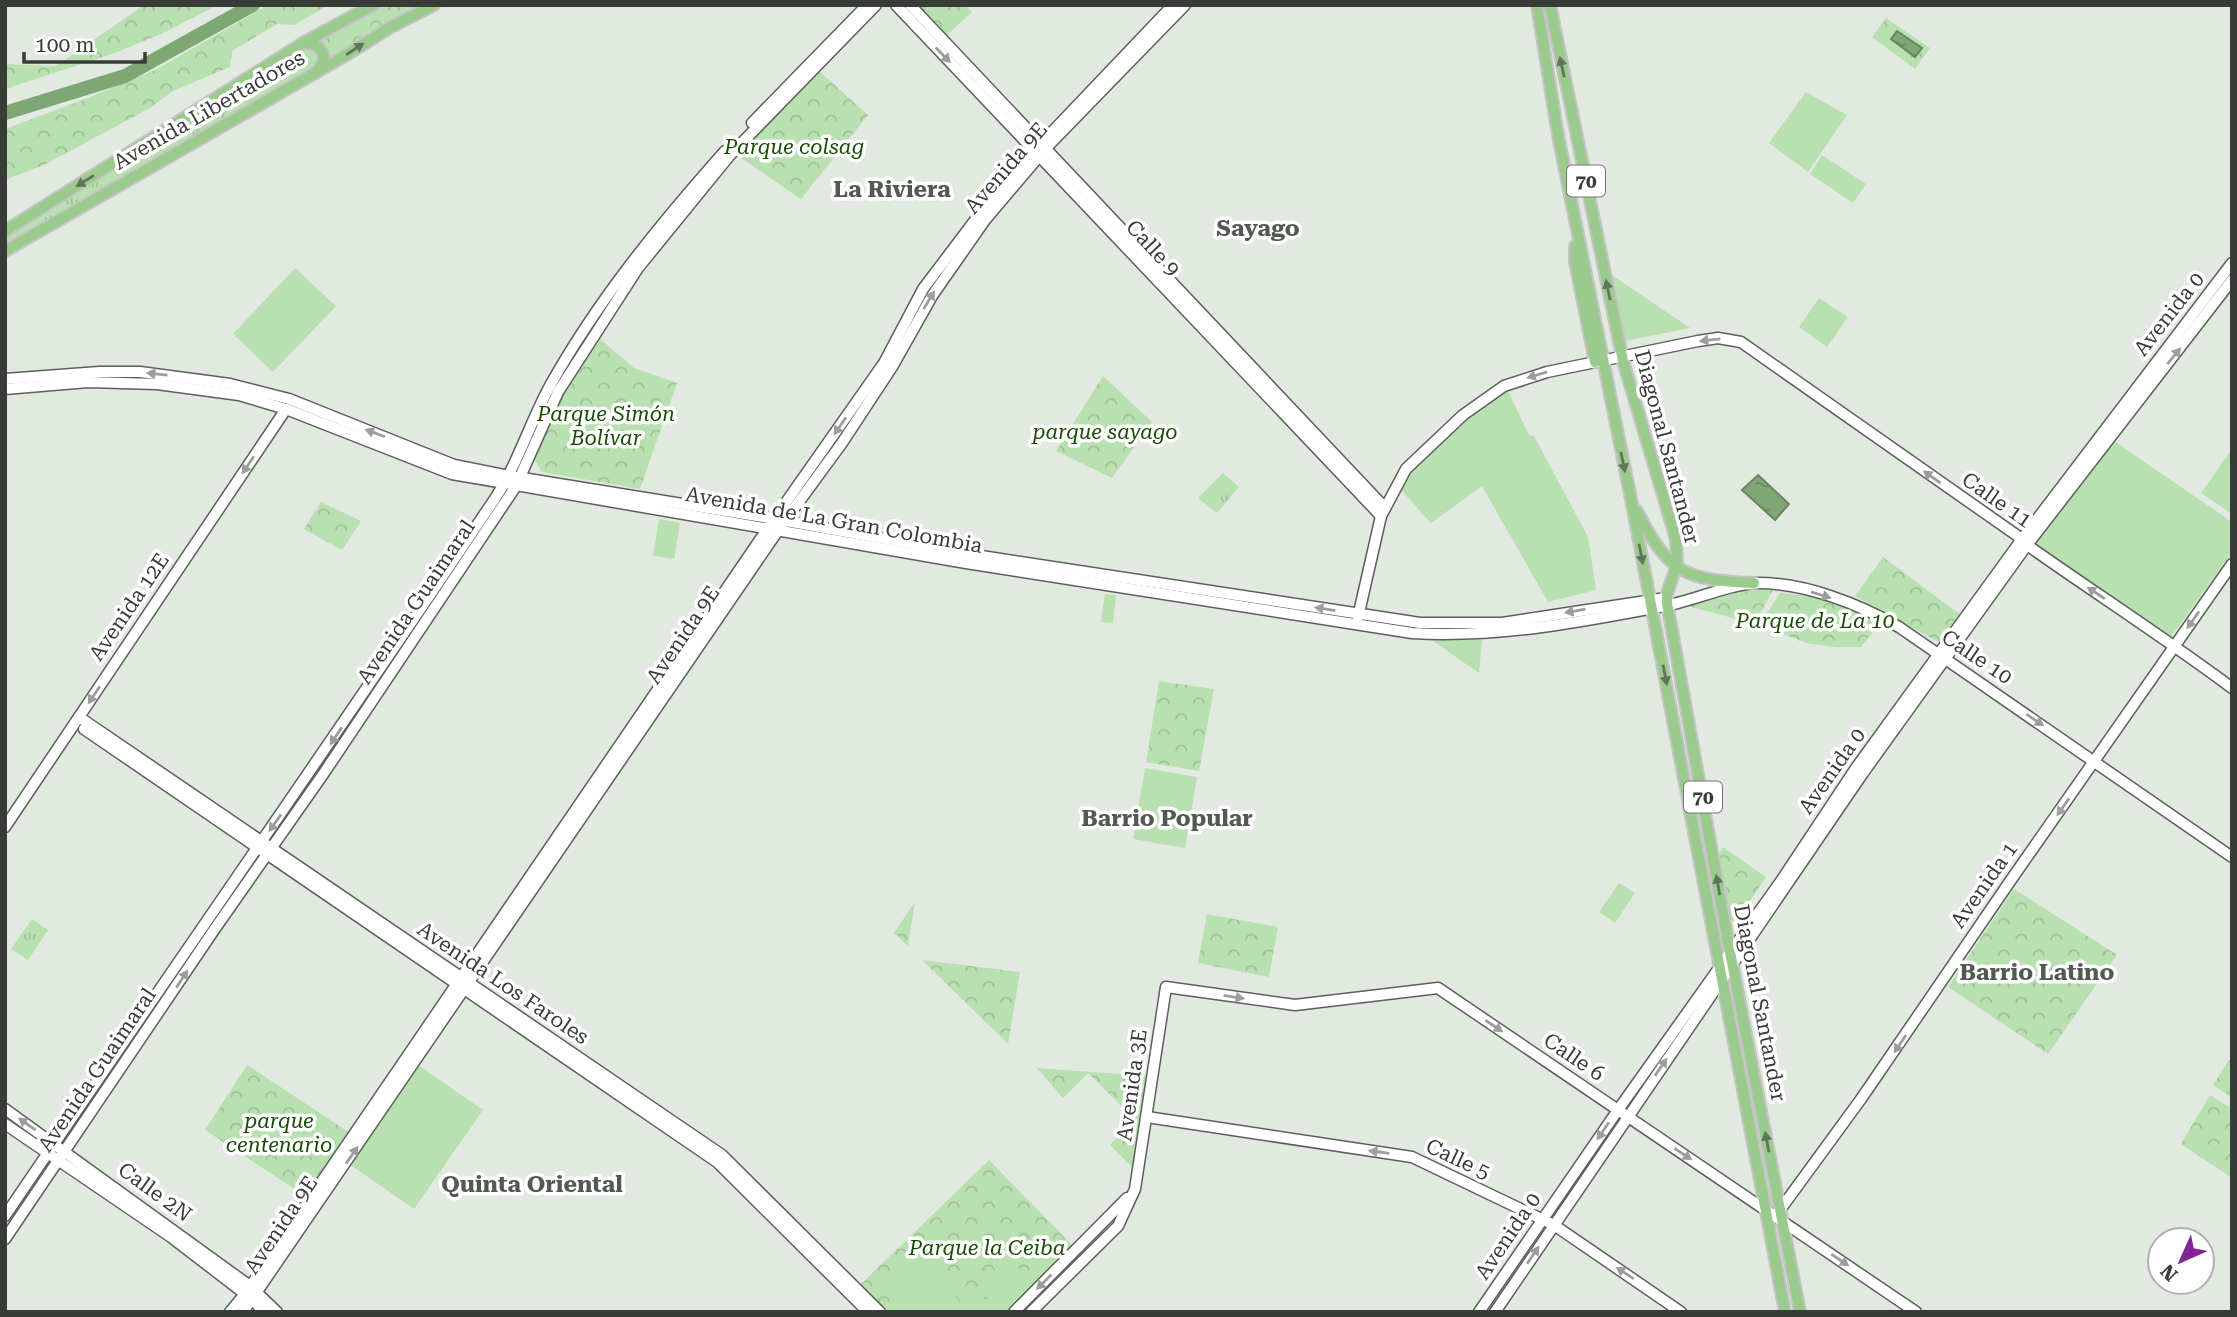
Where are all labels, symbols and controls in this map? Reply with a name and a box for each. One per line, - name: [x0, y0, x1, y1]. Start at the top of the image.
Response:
- scale bar: [24, 21, 145, 65]
- text: 100 m: [35, 33, 95, 57]
- one-way arrow: [345, 42, 365, 55]
- street label: Avenida Libertadores: [109, 45, 309, 175]
- one-way arrow: [934, 46, 950, 63]
- one-way arrow: [1557, 56, 1568, 78]
- street label: Avenida 9E: [960, 118, 1052, 218]
- park label: Parque colsag: [723, 135, 864, 159]
- road number: 70: [1567, 166, 1605, 196]
- one-way arrow: [76, 175, 95, 188]
- district label: La Riviera: [833, 176, 951, 203]
- street label: Calle 9: [1121, 215, 1185, 281]
- district label: Sayago: [1216, 215, 1300, 242]
- street label: Avenida 0: [2129, 267, 2209, 361]
- one-way arrow: [1602, 279, 1613, 301]
- one-way arrow: [923, 291, 936, 310]
- one-way arrow: [1699, 334, 1721, 345]
- street label: Diagonal Santander: [1630, 347, 1705, 547]
- one-way arrow: [2166, 347, 2181, 364]
- one-way arrow: [146, 369, 168, 380]
- one-way arrow: [1526, 371, 1547, 381]
- park label: Parque Simón Bolívar: [536, 402, 675, 450]
- one-way arrow: [833, 417, 847, 435]
- park label: parque sayago: [1030, 420, 1178, 444]
- one-way arrow: [365, 427, 386, 438]
- one-way arrow: [1618, 451, 1629, 473]
- one-way arrow: [241, 455, 254, 475]
- street label: Calle 11: [1957, 467, 2037, 533]
- one-way arrow: [1923, 470, 1941, 484]
- street label: Avenida de La Gran Colombia: [684, 482, 985, 558]
- street label: Avenida Guaimaral: [352, 515, 480, 689]
- one-way arrow: [1636, 543, 1647, 565]
- street label: Avenida 12E: [84, 549, 174, 665]
- street label: Avenida 9E: [641, 581, 725, 689]
- one-way arrow: [2086, 587, 2105, 600]
- one-way arrow: [1811, 590, 1832, 600]
- one-way arrow: [1314, 603, 1336, 614]
- one-way arrow: [1563, 606, 1585, 617]
- park label: Parque de La 10: [1735, 609, 1895, 633]
- one-way arrow: [2186, 611, 2200, 629]
- street label: Calle 10: [1937, 625, 2017, 689]
- one-way arrow: [1659, 664, 1670, 686]
- one-way arrow: [87, 686, 101, 704]
- one-way arrow: [2026, 713, 2044, 727]
- street label: Avenida 0: [1794, 723, 1870, 819]
- one-way arrow: [330, 726, 343, 745]
- road number: 70: [1684, 782, 1722, 812]
- one-way arrow: [2056, 798, 2070, 816]
- district label: Barrio Popular: [1081, 805, 1253, 832]
- one-way arrow: [268, 814, 282, 832]
- street label: Avenida 1: [1946, 837, 2022, 933]
- one-way arrow: [1712, 873, 1723, 895]
- street label: Diagonal Santander: [1729, 903, 1791, 1104]
- street label: Avenida Los Faroles: [413, 917, 593, 1049]
- district label: Barrio Latino: [1960, 959, 2115, 986]
- one-way arrow: [175, 969, 188, 988]
- street label: Avenida Guaimaral: [33, 983, 161, 1157]
- one-way arrow: [1223, 992, 1245, 1003]
- one-way arrow: [1485, 1019, 1503, 1033]
- street label: Avenida 3E: [1112, 1027, 1152, 1143]
- street label: Calle 6: [1539, 1028, 1609, 1086]
- one-way arrow: [1894, 1035, 1907, 1054]
- one-way arrow: [1654, 1058, 1668, 1076]
- park label: parque centenario: [226, 1109, 332, 1157]
- one-way arrow: [18, 1117, 36, 1131]
- one-way arrow: [1597, 1121, 1610, 1141]
- one-way arrow: [1761, 1131, 1772, 1153]
- street label: Calle 5: [1422, 1134, 1494, 1184]
- one-way arrow: [345, 1146, 359, 1164]
- one-way arrow: [1367, 1147, 1389, 1158]
- one-way arrow: [1673, 1147, 1692, 1160]
- street label: Calle 2N: [114, 1157, 197, 1227]
- street label: Avenida 9E: [239, 1171, 323, 1279]
- district label: Quinta Oriental: [441, 1171, 623, 1198]
- street label: Avenida 0: [1470, 1188, 1546, 1284]
- north arrow: [2146, 1226, 2216, 1296]
- park label: Parque la Ceiba: [908, 1236, 1065, 1260]
- one-way arrow: [1526, 1246, 1540, 1264]
- one-way arrow: [1831, 1253, 1849, 1267]
- text: N: [2156, 1259, 2183, 1286]
- one-way arrow: [1615, 1267, 1634, 1280]
- one-way arrow: [1036, 1273, 1053, 1290]

